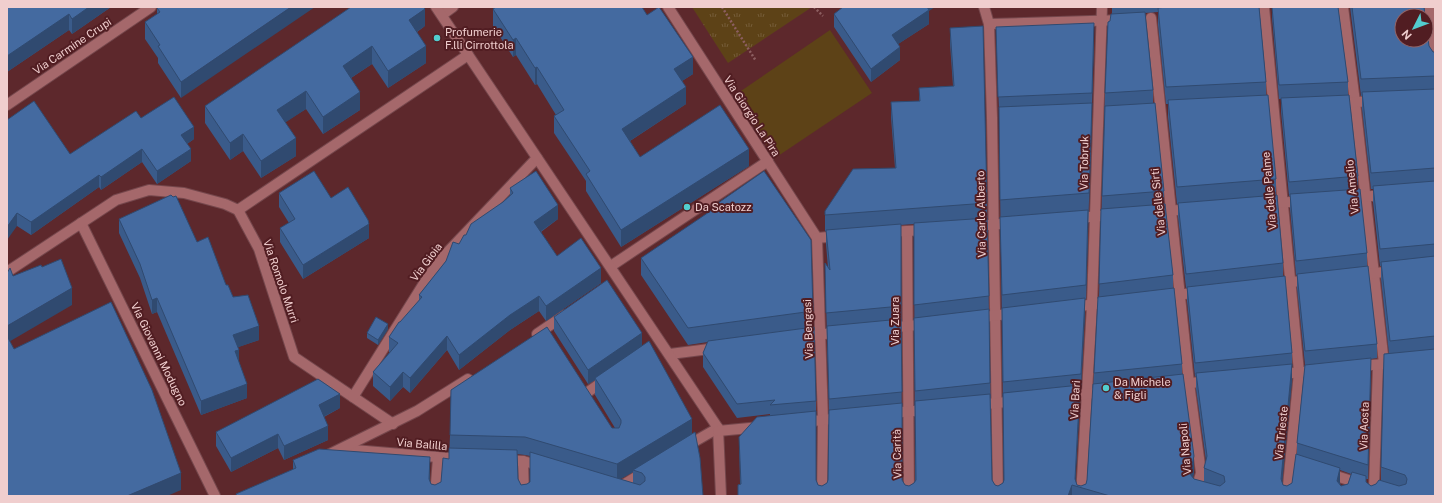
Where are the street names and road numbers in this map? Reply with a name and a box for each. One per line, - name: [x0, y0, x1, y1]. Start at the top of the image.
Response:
- street label: Via Carmine Crupi: [31, 15, 113, 77]
- street label: Via Giorgio La Pira: [722, 74, 782, 158]
- street label: Via Tobruk: [1078, 136, 1090, 190]
- street label: Via delle Palme: [1260, 151, 1278, 231]
- street label: Via Amelio: [1343, 159, 1361, 215]
- street label: Via delle Sirti: [1148, 168, 1168, 236]
- street label: Via Carlo Alberto: [974, 170, 988, 258]
- street label: Via Romolo Murri: [261, 238, 301, 324]
- street label: Via Gioia: [408, 241, 444, 283]
- street label: Via Zuara: [889, 297, 901, 345]
- street label: Via Bengasi: [801, 299, 815, 359]
- street label: Via Giovanni Modugno: [129, 300, 189, 408]
- street label: Via Bari: [1068, 380, 1082, 420]
- street label: Via Aosta: [1357, 402, 1371, 450]
- street label: Via Trieste: [1272, 405, 1290, 461]
- street label: Via Napoli: [1177, 423, 1193, 475]
- street label: Via Carità: [891, 429, 903, 479]
- street label: Via Balilla: [396, 436, 448, 452]

